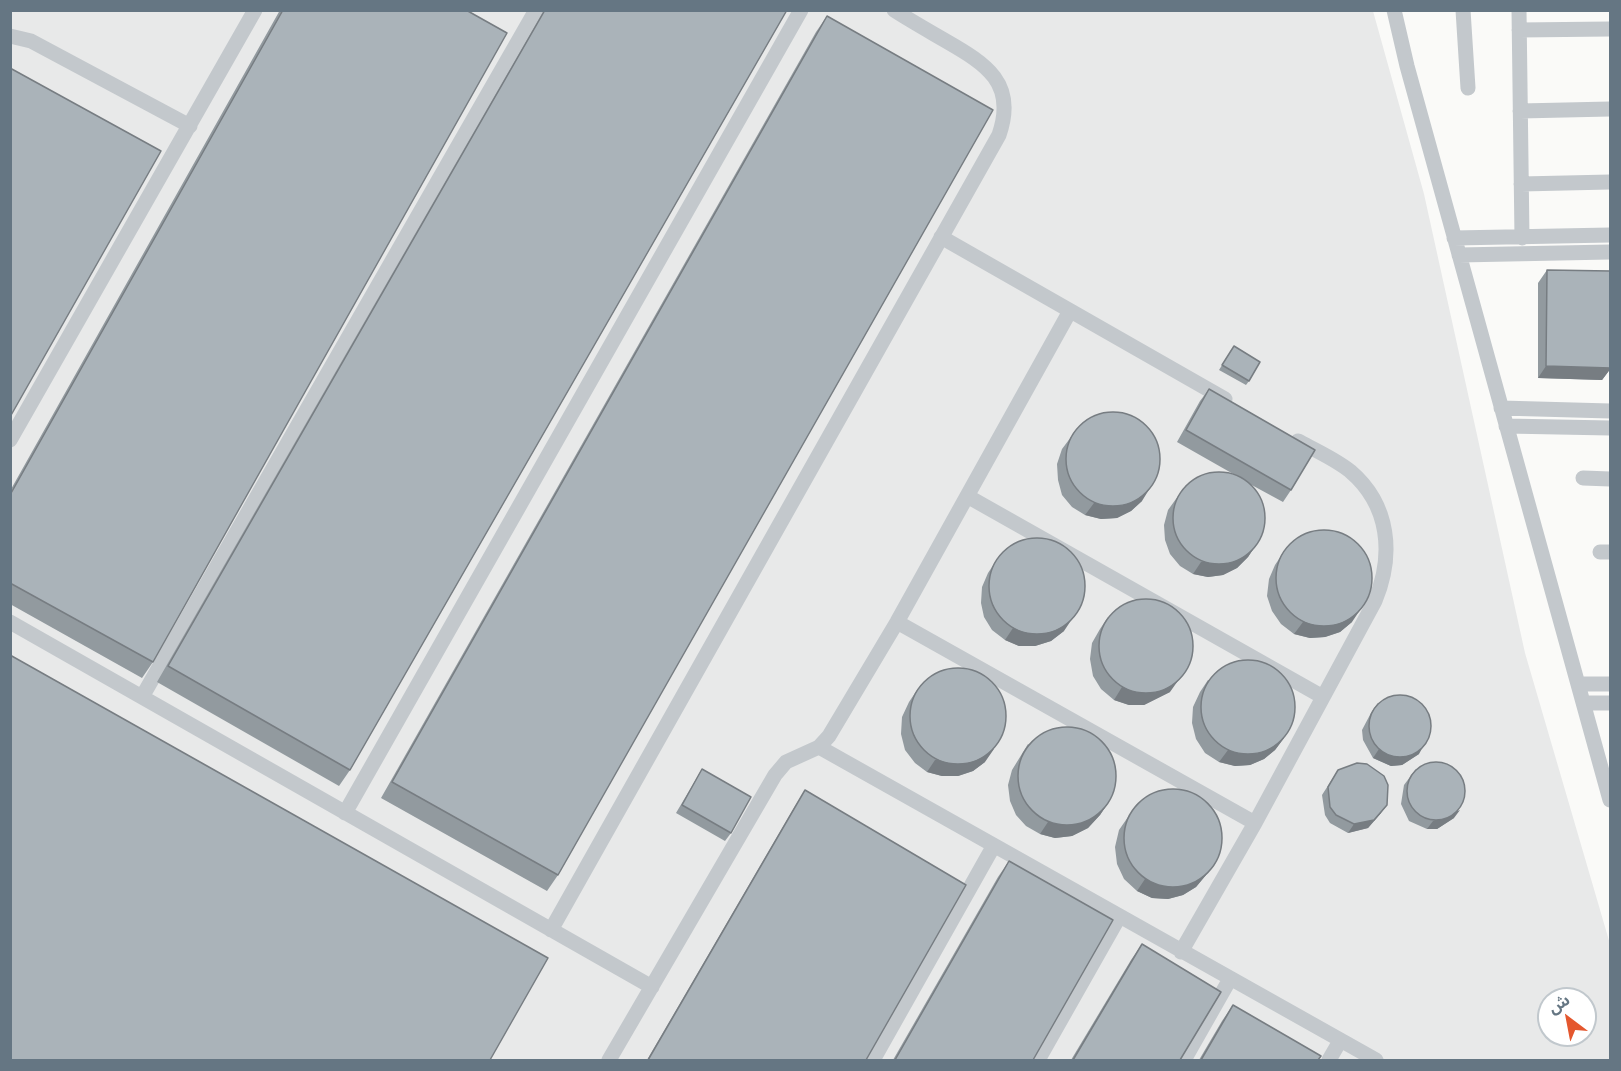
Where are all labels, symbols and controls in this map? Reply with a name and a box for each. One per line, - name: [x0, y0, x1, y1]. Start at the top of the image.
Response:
- north arrow: [1537, 987, 1597, 1047]
- text: ش: [1544, 990, 1573, 1017]

